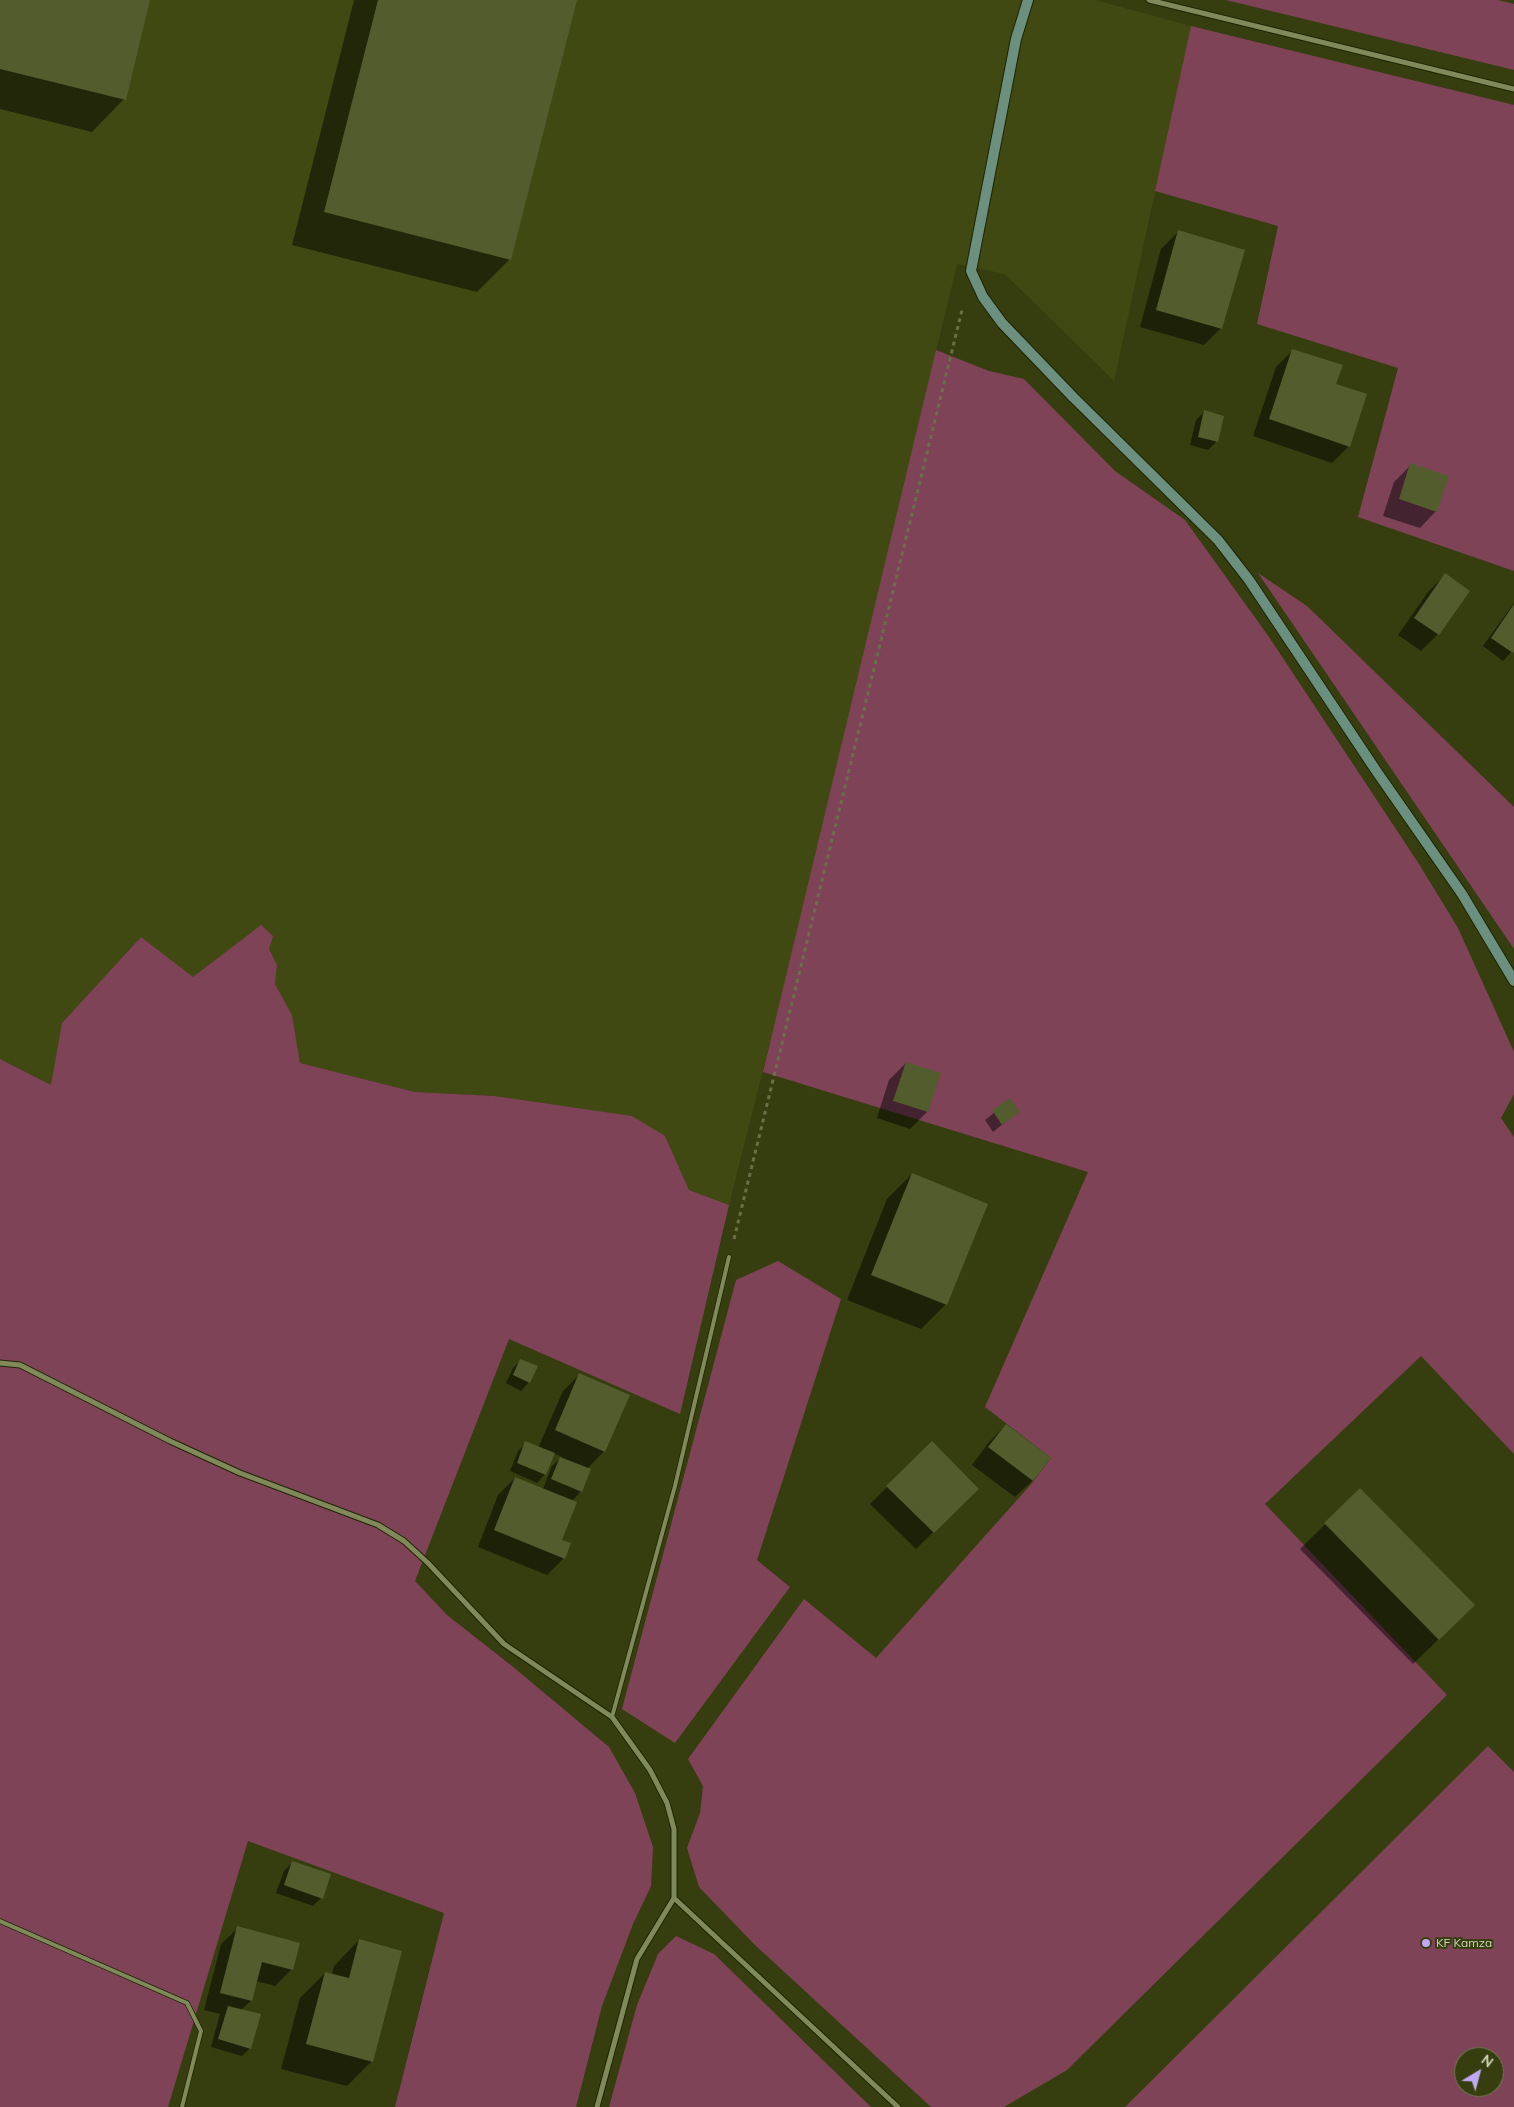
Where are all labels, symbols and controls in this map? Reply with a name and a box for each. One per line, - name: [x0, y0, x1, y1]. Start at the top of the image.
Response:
- place label: KF Kamza: [1436, 1936, 1492, 1950]
- marker: KF Kamza: [1420, 1937, 1432, 1949]
- north arrow: [1454, 2047, 1504, 2097]
- text: N: [1478, 2050, 1497, 2071]

